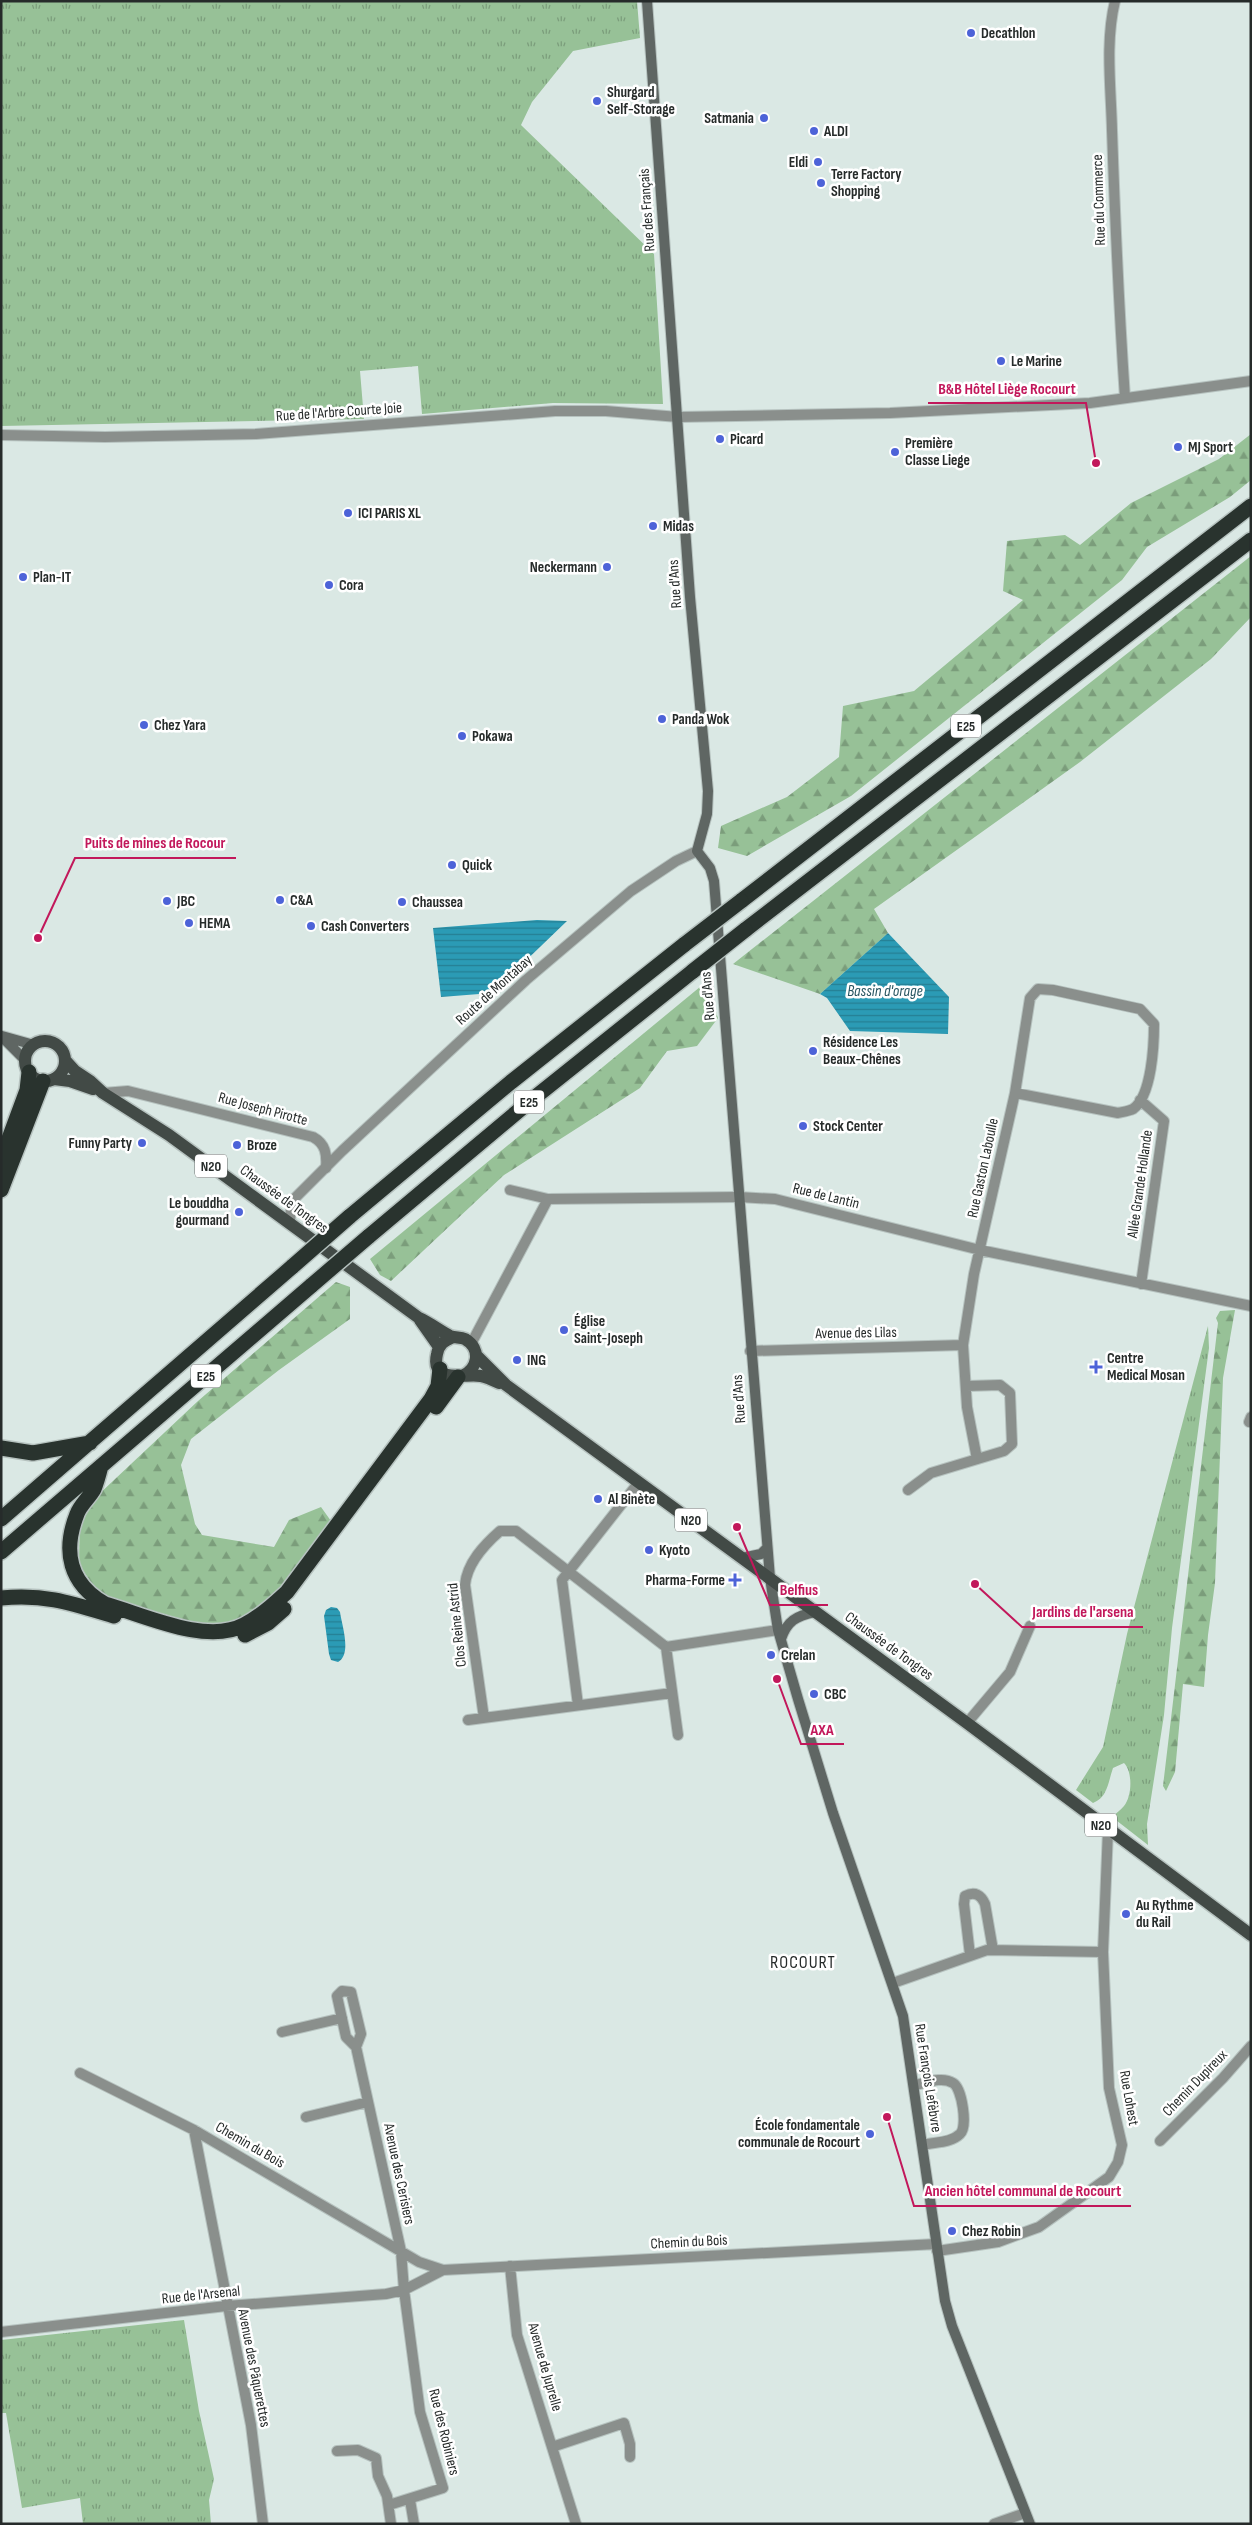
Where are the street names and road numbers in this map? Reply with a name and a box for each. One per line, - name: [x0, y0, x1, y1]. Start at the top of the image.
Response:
- street label: Rue du Commerce: [1088, 154, 1110, 246]
- street label: Rue des Français: [635, 168, 659, 252]
- street label: Rue de l'Arbre Courte Joie: [275, 398, 403, 426]
- street label: Rue d'Ans: [664, 559, 686, 609]
- road number: E25: [951, 714, 981, 738]
- street label: Route de Montabay: [452, 951, 536, 1029]
- street label: Rue d'Ans: [696, 971, 720, 1021]
- street label: Rue Joseph Pirotte: [216, 1088, 310, 1130]
- road number: E25: [514, 1090, 544, 1114]
- street label: Rue Gaston Laboulle: [963, 1116, 1003, 1220]
- street label: Allée Grande Hollande: [1123, 1129, 1157, 1240]
- road number: N20: [195, 1154, 227, 1178]
- street label: Chaussée de Tongres: [236, 1161, 332, 1237]
- street label: Rue de Lantin: [791, 1179, 861, 1213]
- street label: Avenue des Lilas: [814, 1323, 897, 1343]
- road number: E25: [191, 1364, 221, 1388]
- street label: Rue d'Ans: [728, 1374, 750, 1424]
- road number: N20: [675, 1508, 707, 1532]
- street label: Clos Reine Astrid: [443, 1582, 471, 1668]
- street label: Chaussée de Tongres: [841, 1608, 937, 1684]
- road number: N20: [1085, 1814, 1117, 1836]
- street label: Rue François Lefèbvre: [910, 2022, 946, 2134]
- street label: Chemin Dupireux: [1158, 2045, 1232, 2120]
- street label: Rue Lohest: [1115, 2069, 1143, 2127]
- street label: Chemin du Bois: [212, 2118, 288, 2172]
- street label: Avenue des Cerisiers: [379, 2121, 419, 2226]
- street label: Chemin du Bois: [650, 2230, 728, 2254]
- street label: Rue de l'Arsenal: [161, 2281, 241, 2309]
- street label: Avenue des Pâquerettes: [233, 2306, 275, 2429]
- street label: Avenue de Juprelle: [523, 2320, 567, 2413]
- street label: Rue des Robiniers: [424, 2387, 464, 2477]

